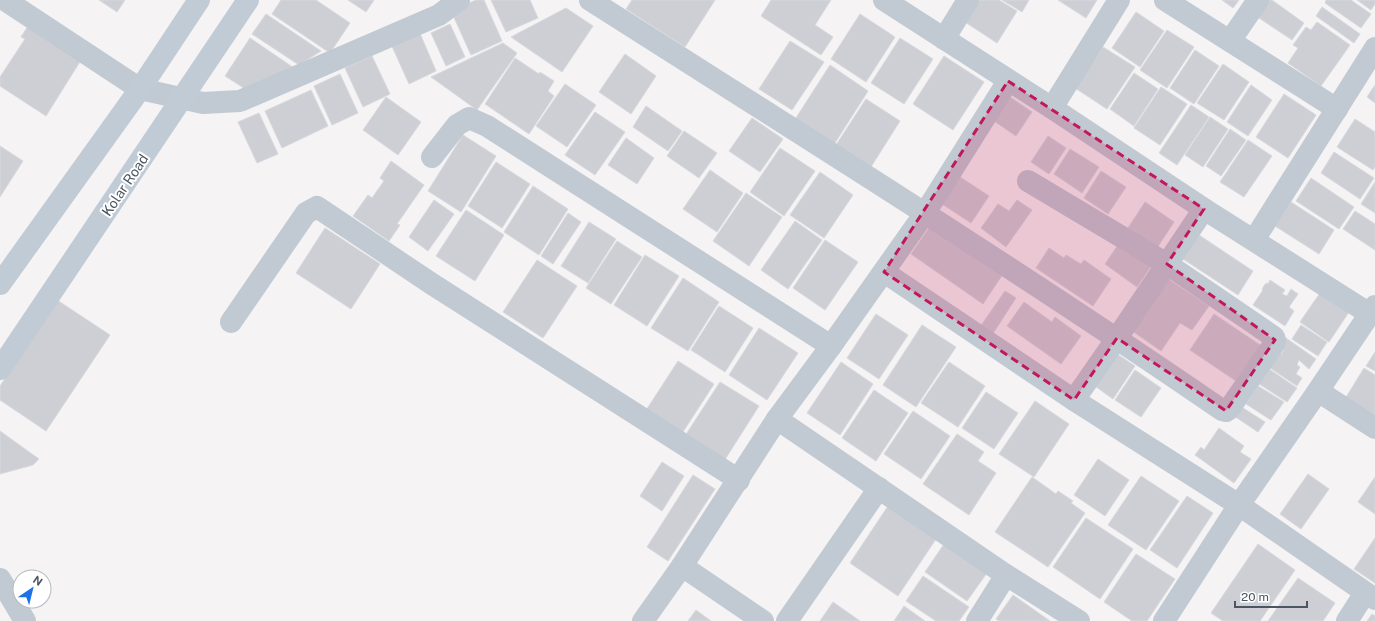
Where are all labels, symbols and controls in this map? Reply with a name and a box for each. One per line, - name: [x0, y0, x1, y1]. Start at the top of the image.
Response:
- street label: Kolar Road: [99, 151, 151, 219]
- north arrow: [12, 569, 52, 609]
- text: N: [31, 573, 45, 588]
- scale bar: [1235, 583, 1307, 609]
- text: 20 m: [1241, 590, 1269, 604]

